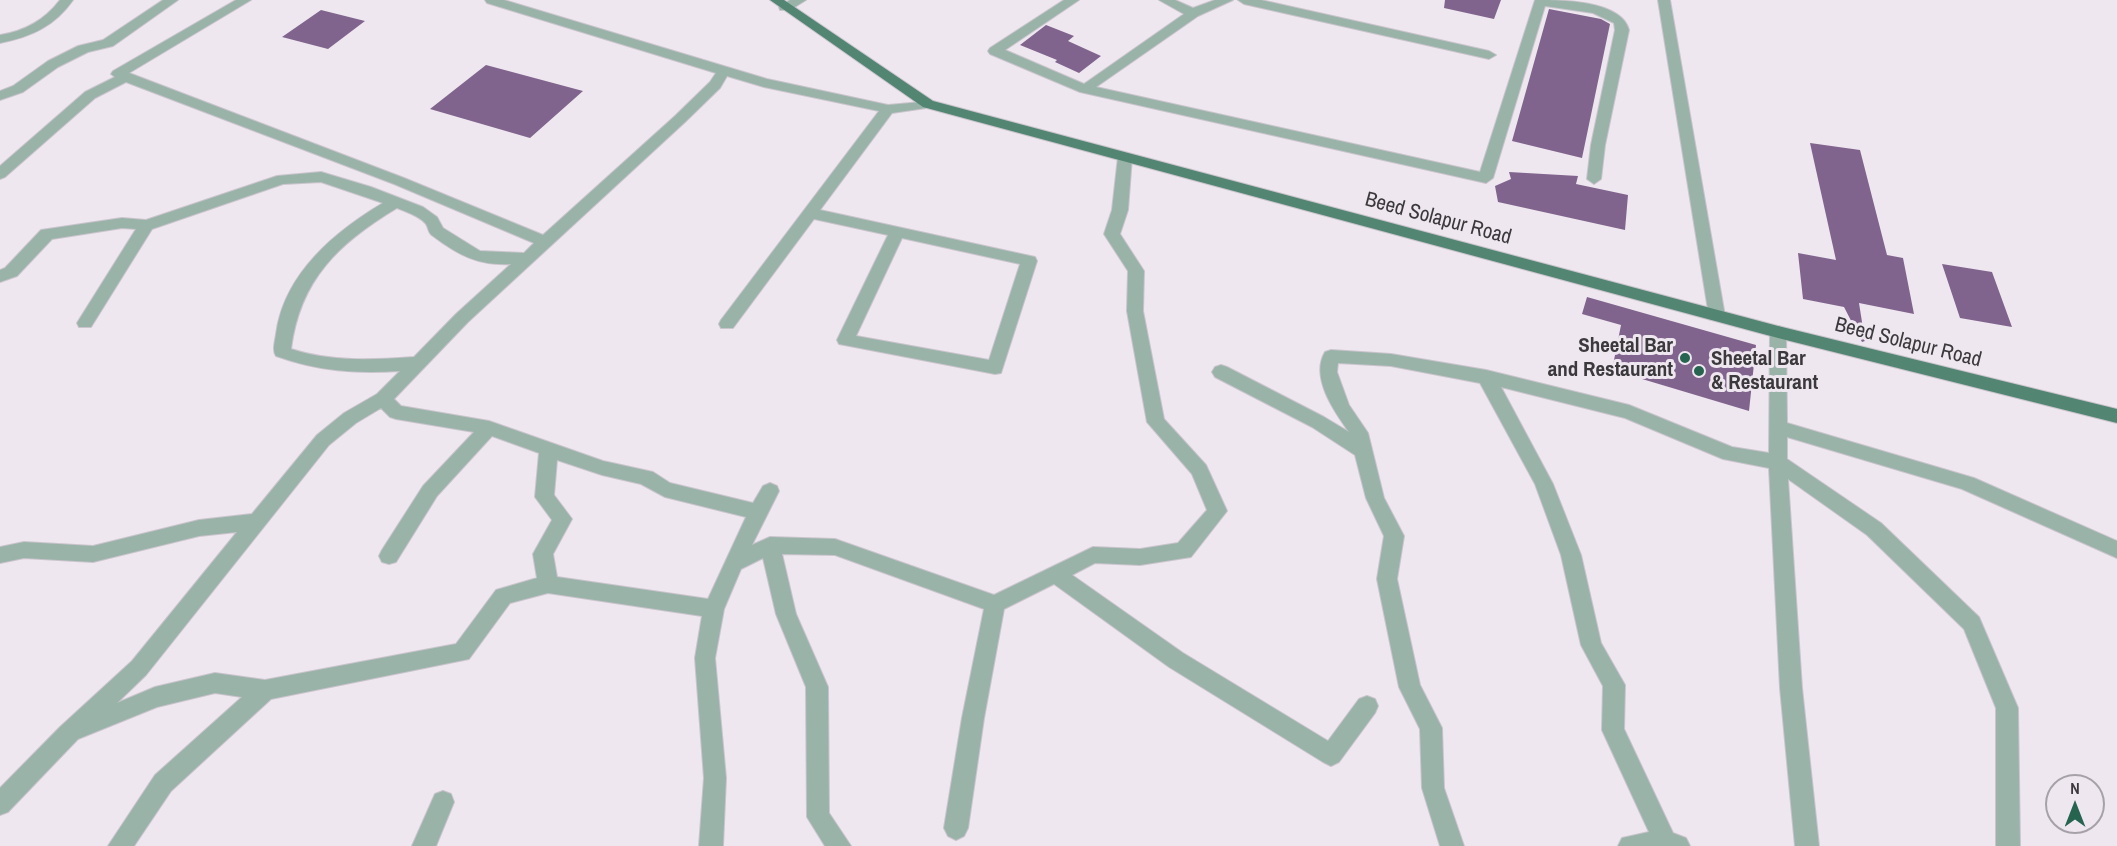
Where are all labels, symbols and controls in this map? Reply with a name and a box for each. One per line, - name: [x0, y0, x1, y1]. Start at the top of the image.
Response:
- street label: Beed Solapur Road: [1362, 187, 1514, 251]
- street label: Beed Solapur Road: [1832, 313, 1984, 373]
- place label: Sheetal Bar and Restaurant: [1548, 333, 1673, 383]
- place label: Sheetal Bar & Restaurant: [1711, 346, 1818, 396]
- marker: Sheetal Bar and Restaurant: [1678, 351, 1692, 365]
- marker: Sheetal Bar & Restaurant: [1692, 364, 1706, 378]
- north arrow: [2045, 774, 2105, 834]
- text: N: [2070, 777, 2080, 799]

